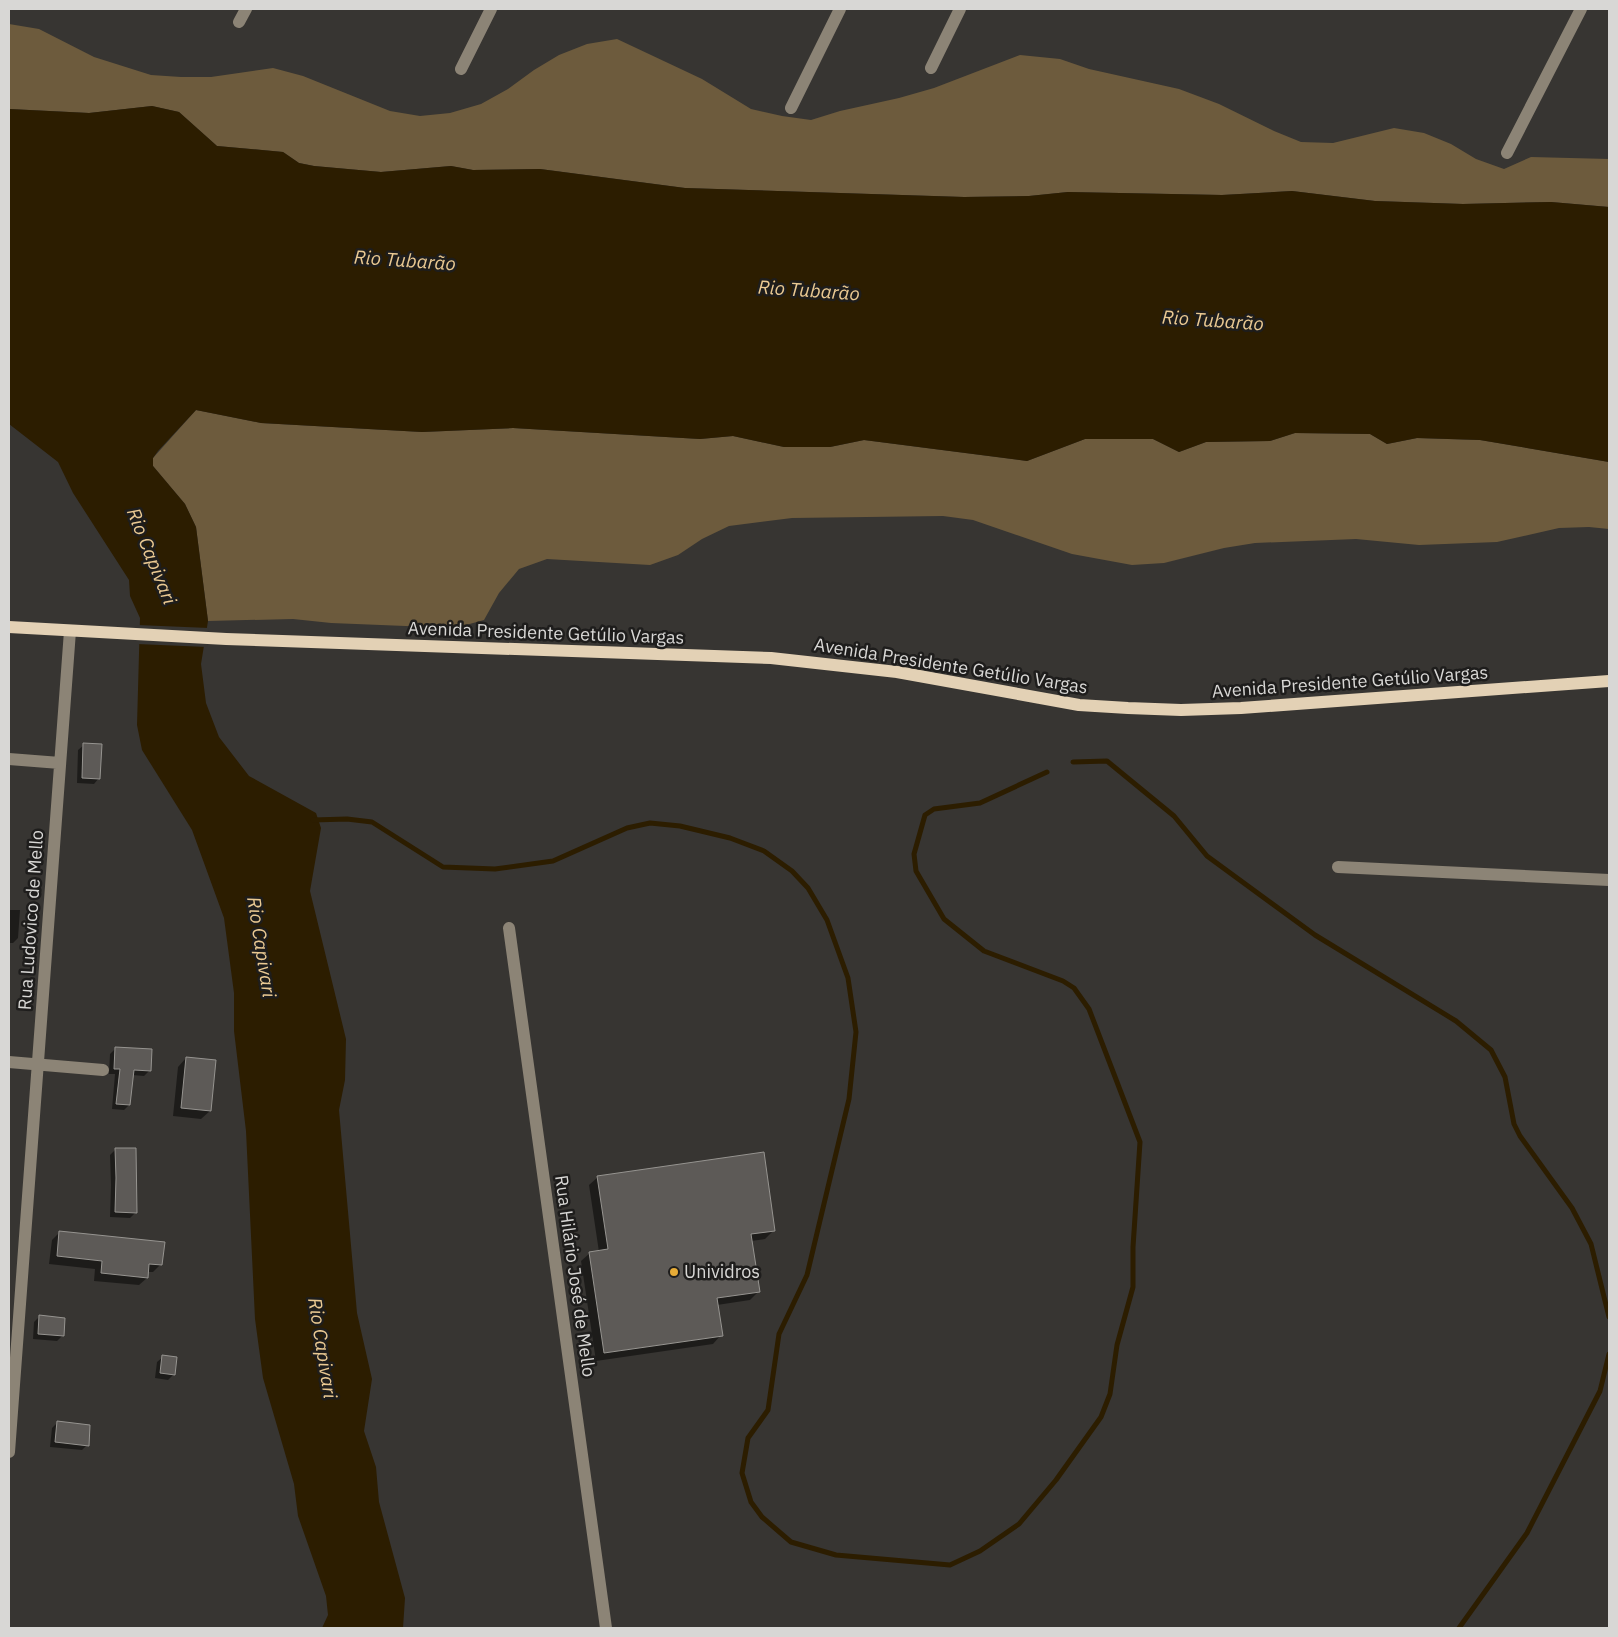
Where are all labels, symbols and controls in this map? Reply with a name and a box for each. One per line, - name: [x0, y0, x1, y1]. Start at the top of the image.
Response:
- water label: Rio Tubarão: [353, 244, 457, 276]
- water label: Rio Tubarão: [757, 274, 861, 306]
- water label: Rio Tubarão: [1161, 304, 1265, 336]
- water label: Rio Capivari: [122, 504, 183, 609]
- street label: Avenida Presidente Getúlio Vargas: [407, 616, 685, 649]
- street label: Avenida Presidente Getúlio Vargas: [813, 632, 1090, 699]
- street label: Avenida Presidente Getúlio Vargas: [1211, 660, 1489, 703]
- street label: Rua Ludovico de Mello: [13, 829, 48, 1011]
- water label: Rio Capivari: [242, 895, 282, 1000]
- street label: Rua Hilário José de Mello: [550, 1173, 601, 1378]
- place label: Unividros: [684, 1260, 760, 1283]
- marker: Unividros: [668, 1266, 680, 1278]
- water label: Rio Capivari: [303, 1296, 343, 1401]

